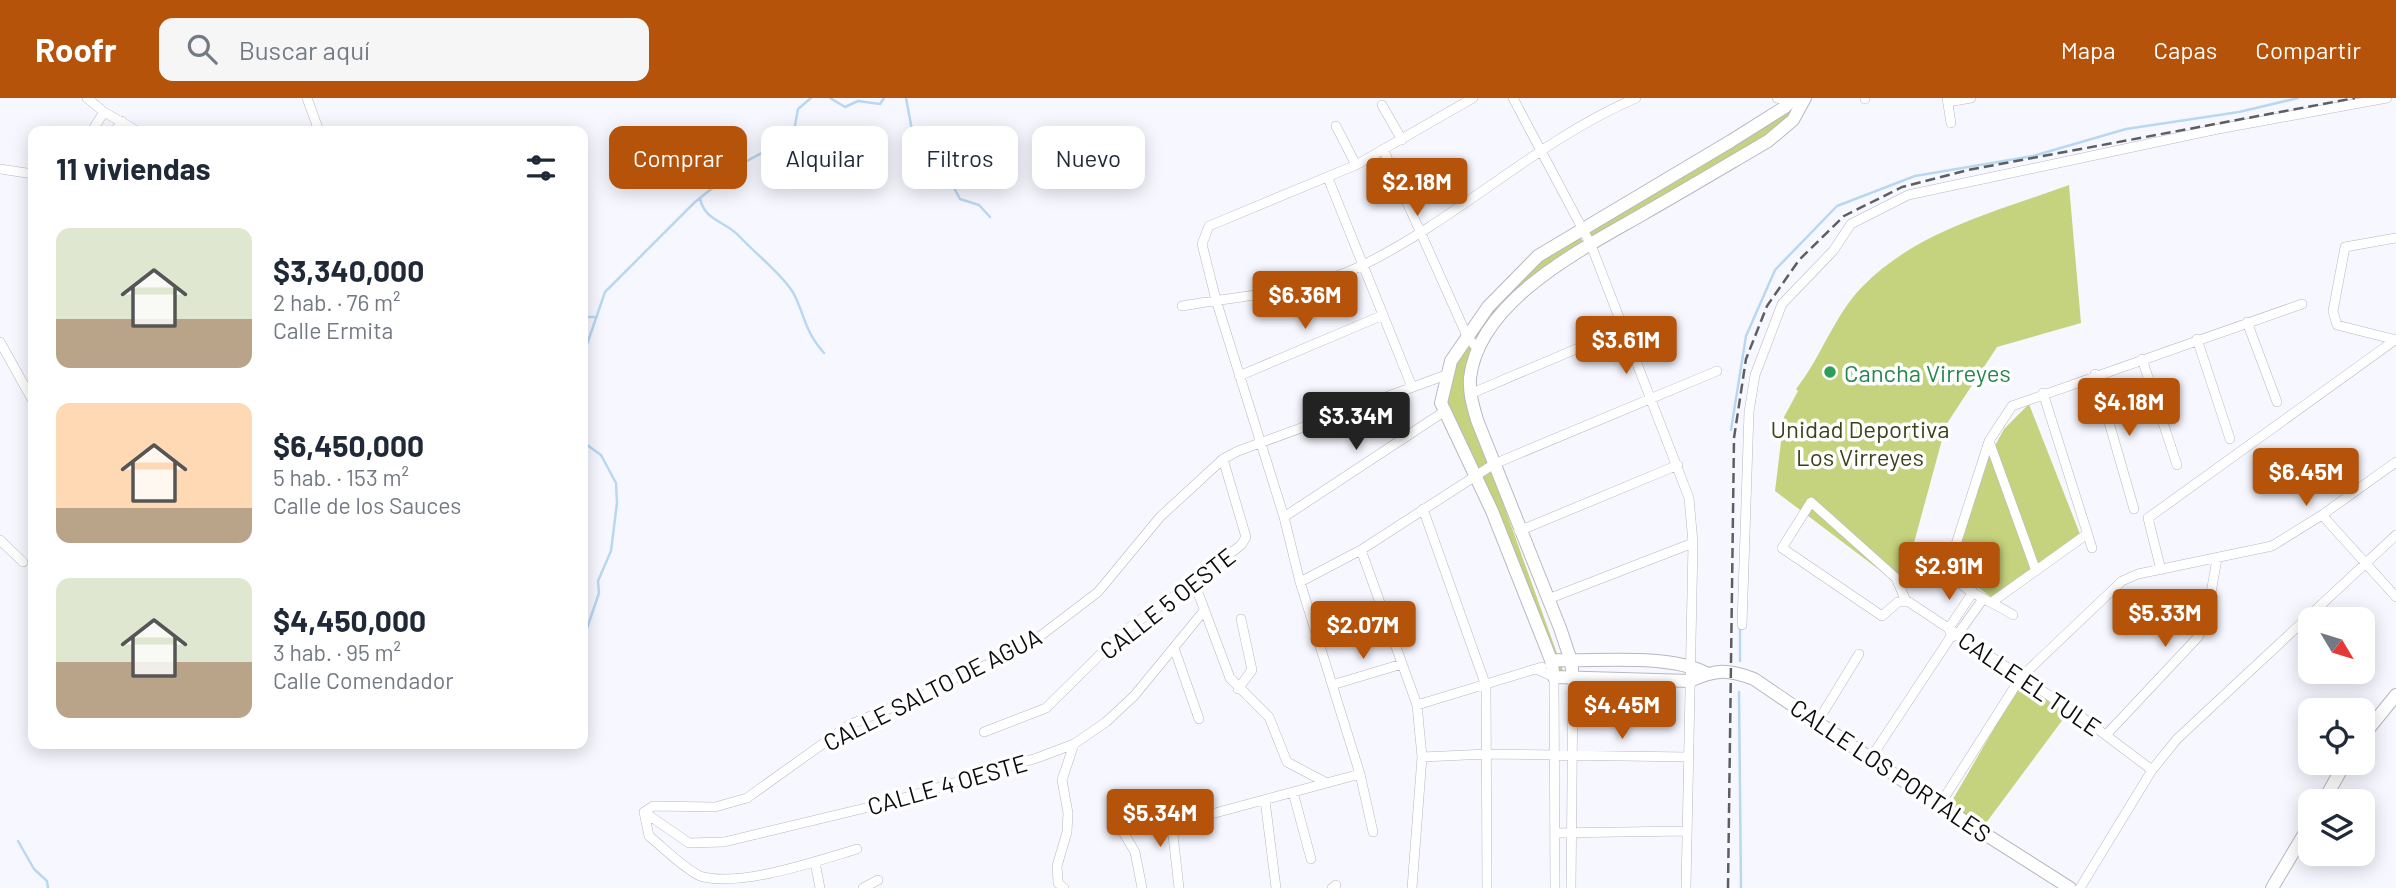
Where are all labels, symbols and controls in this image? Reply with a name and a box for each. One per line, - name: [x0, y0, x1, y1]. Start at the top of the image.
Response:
- search box: [159, 18, 649, 81]
- text: Roofr: [35, 29, 117, 69]
- icon: search: [183, 30, 221, 68]
- text: Buscar aquí: [239, 34, 370, 65]
- text: Mapa: [2061, 35, 2116, 64]
- text: Capas: [2154, 35, 2217, 64]
- text: Compartir: [2255, 35, 2361, 64]
- chip: Comprar: [609, 126, 747, 189]
- chip: Alquilar: [761, 126, 888, 189]
- chip: Filtros: [902, 126, 1018, 189]
- chip: Nuevo: [1032, 126, 1145, 189]
- icon: filters: [522, 149, 560, 187]
- text: 11 viviendas: [56, 150, 211, 186]
- pin: $2.18M: [1360, 158, 1474, 218]
- text: $2.18M: [1382, 167, 1452, 195]
- text: $3,340,000: [273, 252, 424, 288]
- icon: home: [112, 256, 196, 340]
- pin: $6.36M: [1248, 272, 1362, 331]
- text: $6.36M: [1269, 280, 1341, 308]
- text: 2 hab. · 76 m²: [273, 288, 400, 316]
- text: Calle Ermita: [273, 316, 393, 344]
- pin: $3.61M: [1569, 316, 1683, 376]
- text: $3.61M: [1592, 325, 1660, 353]
- place label: Cancha Virreyes: [1844, 358, 2011, 387]
- marker: Cancha Virreyes: [1822, 364, 1838, 380]
- pin: $4.18M: [2072, 378, 2186, 438]
- text: $4.18M: [2094, 387, 2164, 415]
- pin: $3.34M: [1299, 392, 1413, 452]
- text: $3.34M: [1319, 401, 1393, 429]
- park label: Unidad Deportiva Los Virreyes: [1771, 414, 1950, 471]
- text: $6,450,000: [273, 427, 424, 463]
- icon: home: [112, 431, 196, 515]
- pin: $6.45M: [2249, 448, 2363, 508]
- text: $6.45M: [2269, 457, 2343, 485]
- text: 5 hab. · 153 m²: [273, 463, 409, 491]
- text: Calle de los Sauces: [273, 491, 461, 519]
- street label: CALLE 5 OESTE: [1093, 541, 1241, 665]
- pin: $2.91M: [1892, 542, 2006, 602]
- text: $2.91M: [1915, 551, 1983, 579]
- pin: $5.33M: [2108, 589, 2222, 649]
- text: $5.33M: [2128, 598, 2202, 626]
- text: $4,450,000: [273, 602, 426, 638]
- pin: $2.07M: [1306, 602, 1420, 661]
- icon: home: [112, 606, 196, 690]
- north arrow: [2298, 607, 2375, 684]
- map controls: [2298, 607, 2375, 866]
- text: $2.07M: [1327, 610, 1399, 638]
- street label: CALLE SALTO DE AGUA: [818, 621, 1046, 757]
- street label: CALLE EL TULE: [1953, 625, 2107, 741]
- text: 3 hab. · 95 m²: [273, 638, 401, 666]
- text: Calle Comendador: [273, 666, 454, 694]
- pin: $4.45M: [1565, 682, 1679, 741]
- text: $4.45M: [1584, 690, 1660, 718]
- street label: CALLE LOS PORTALES: [1785, 692, 1997, 848]
- button: locate: [2298, 698, 2375, 775]
- street label: CALLE 4 OESTE: [864, 747, 1030, 821]
- button: layers: [2298, 789, 2375, 866]
- pin: $5.34M: [1103, 790, 1217, 849]
- text: $5.34M: [1123, 798, 1197, 826]

